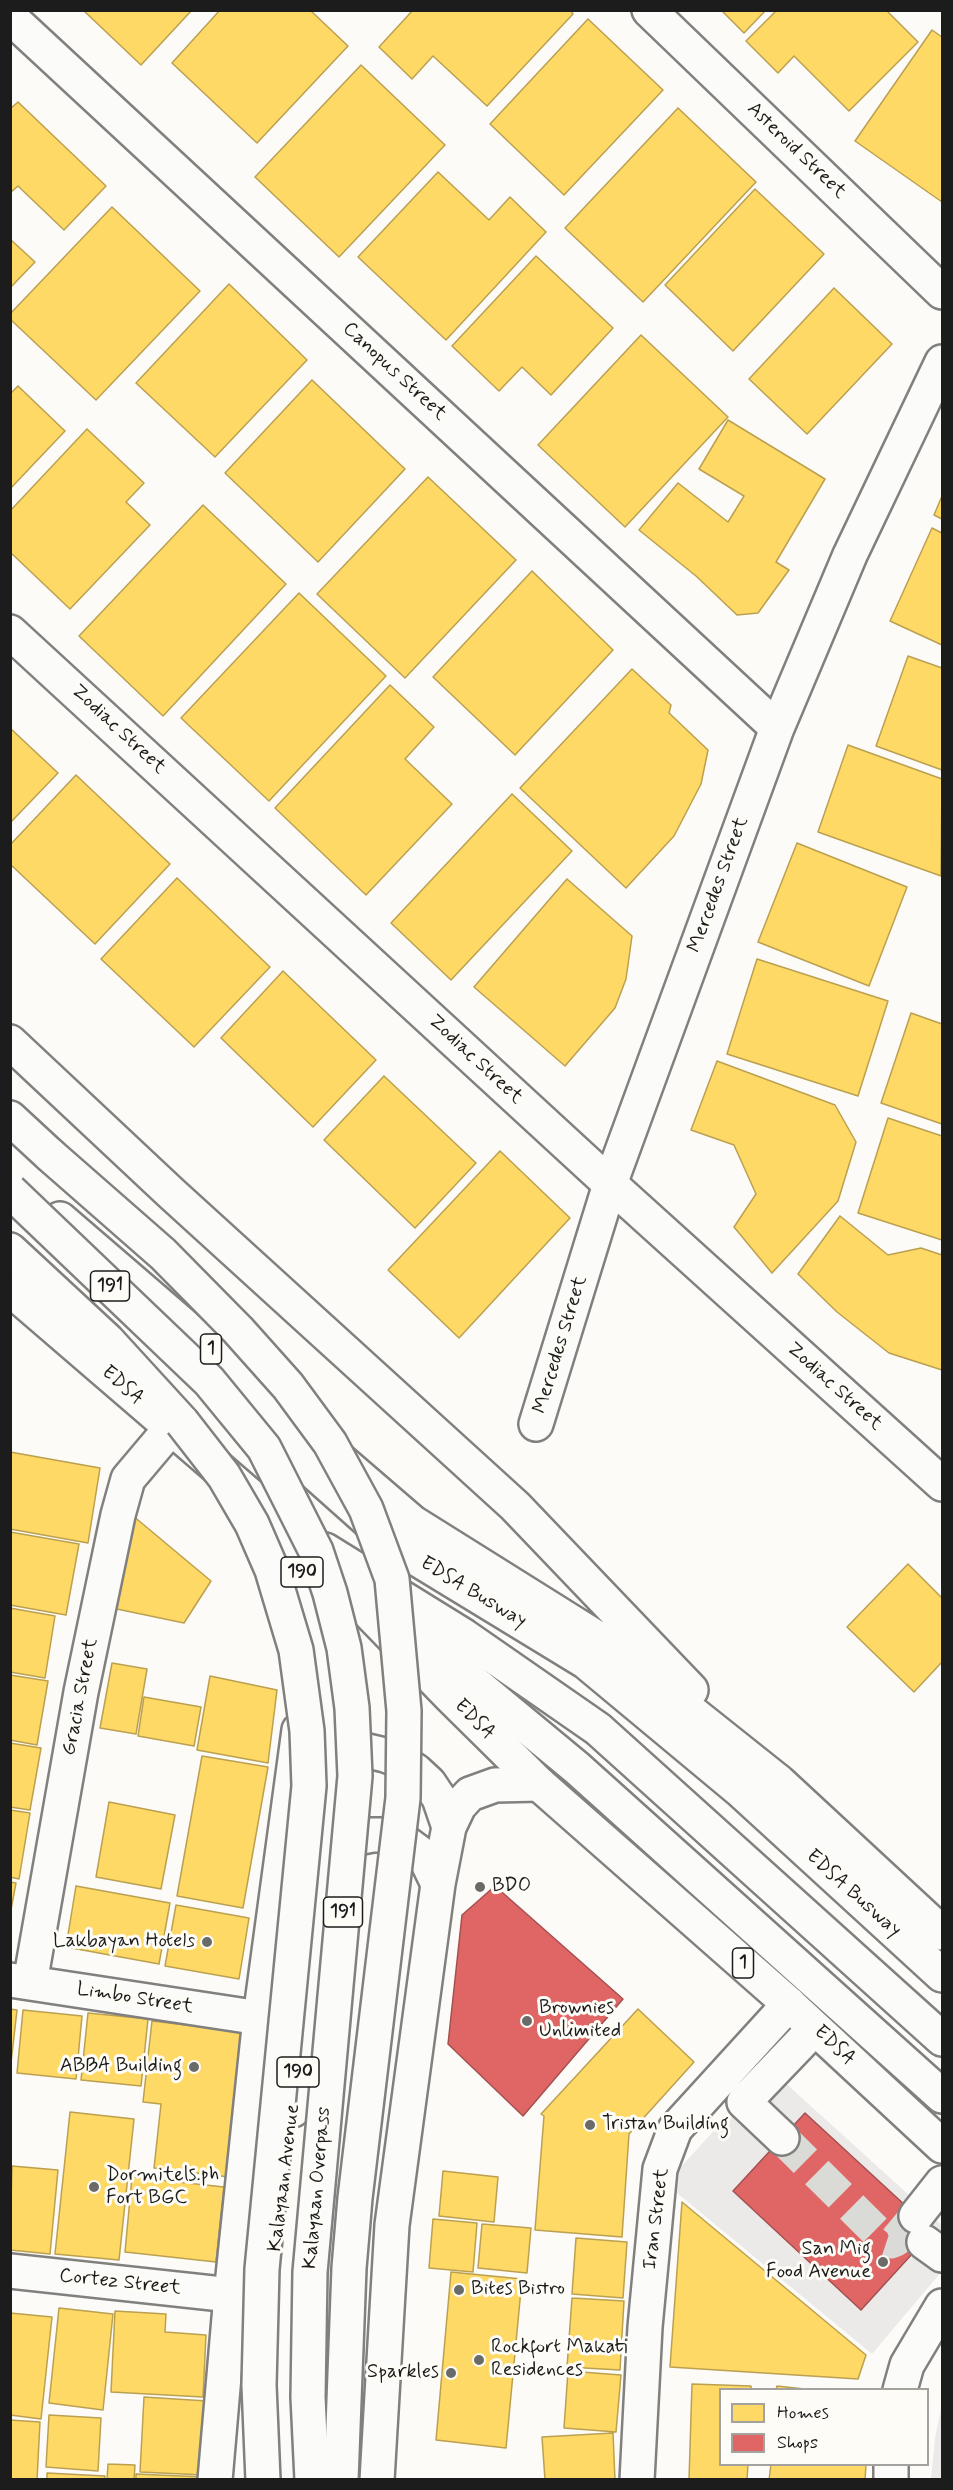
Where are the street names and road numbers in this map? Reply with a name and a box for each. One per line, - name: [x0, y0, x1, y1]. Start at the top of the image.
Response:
- street label: Asteroid Street: [741, 98, 851, 204]
- street label: Canopus Street: [337, 318, 451, 426]
- street label: Zodiac Street: [66, 680, 170, 780]
- street label: Mercedes Street: [683, 814, 755, 956]
- street label: Zodiac Street: [423, 1010, 527, 1110]
- road number: 191: [90, 1271, 130, 1301]
- street label: Mercedes Street: [529, 1273, 593, 1417]
- road number: 1: [200, 1334, 222, 1364]
- street label: Zodiac Street: [781, 1338, 887, 1436]
- street label: EDSA: [96, 1361, 148, 1411]
- street label: EDSA Busway: [416, 1552, 530, 1634]
- road number: 190: [281, 1557, 323, 1587]
- street label: Gracia Street: [58, 1636, 104, 1758]
- street label: EDSA: [448, 1694, 500, 1746]
- street label: EDSA Busway: [800, 1845, 906, 1943]
- road number: 191: [324, 1897, 362, 1927]
- road number: 1: [732, 1948, 754, 1978]
- street label: Limbo Street: [75, 1978, 195, 2020]
- street label: EDSA: [808, 2021, 860, 2071]
- road number: 190: [277, 2057, 319, 2087]
- street label: Kalayaan Avenue: [264, 2103, 306, 2253]
- street label: Kalayaan Overpass: [299, 2106, 337, 2270]
- street label: Iran Street: [639, 2167, 675, 2271]
- street label: Cortez Street: [58, 2265, 182, 2301]

